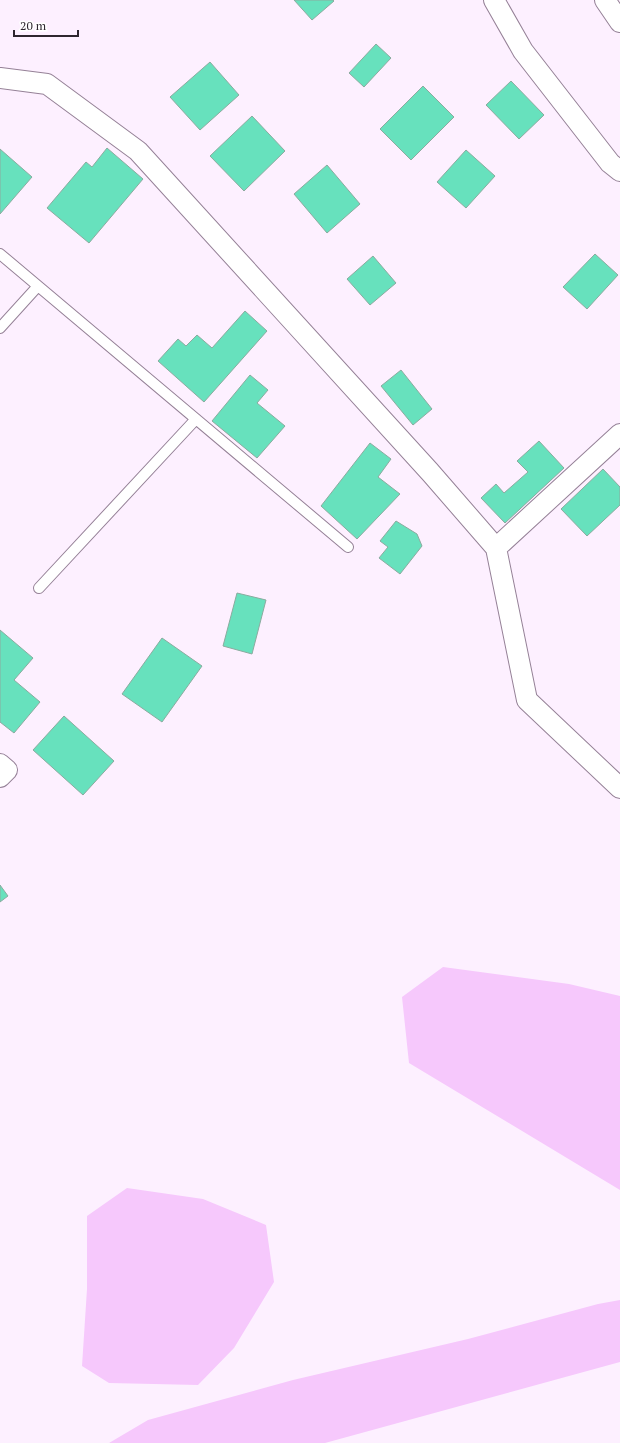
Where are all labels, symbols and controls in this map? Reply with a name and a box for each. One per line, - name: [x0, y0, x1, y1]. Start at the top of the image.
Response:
- scale bar: [14, 12, 78, 38]
- text: 20 m: [20, 18, 47, 33]

